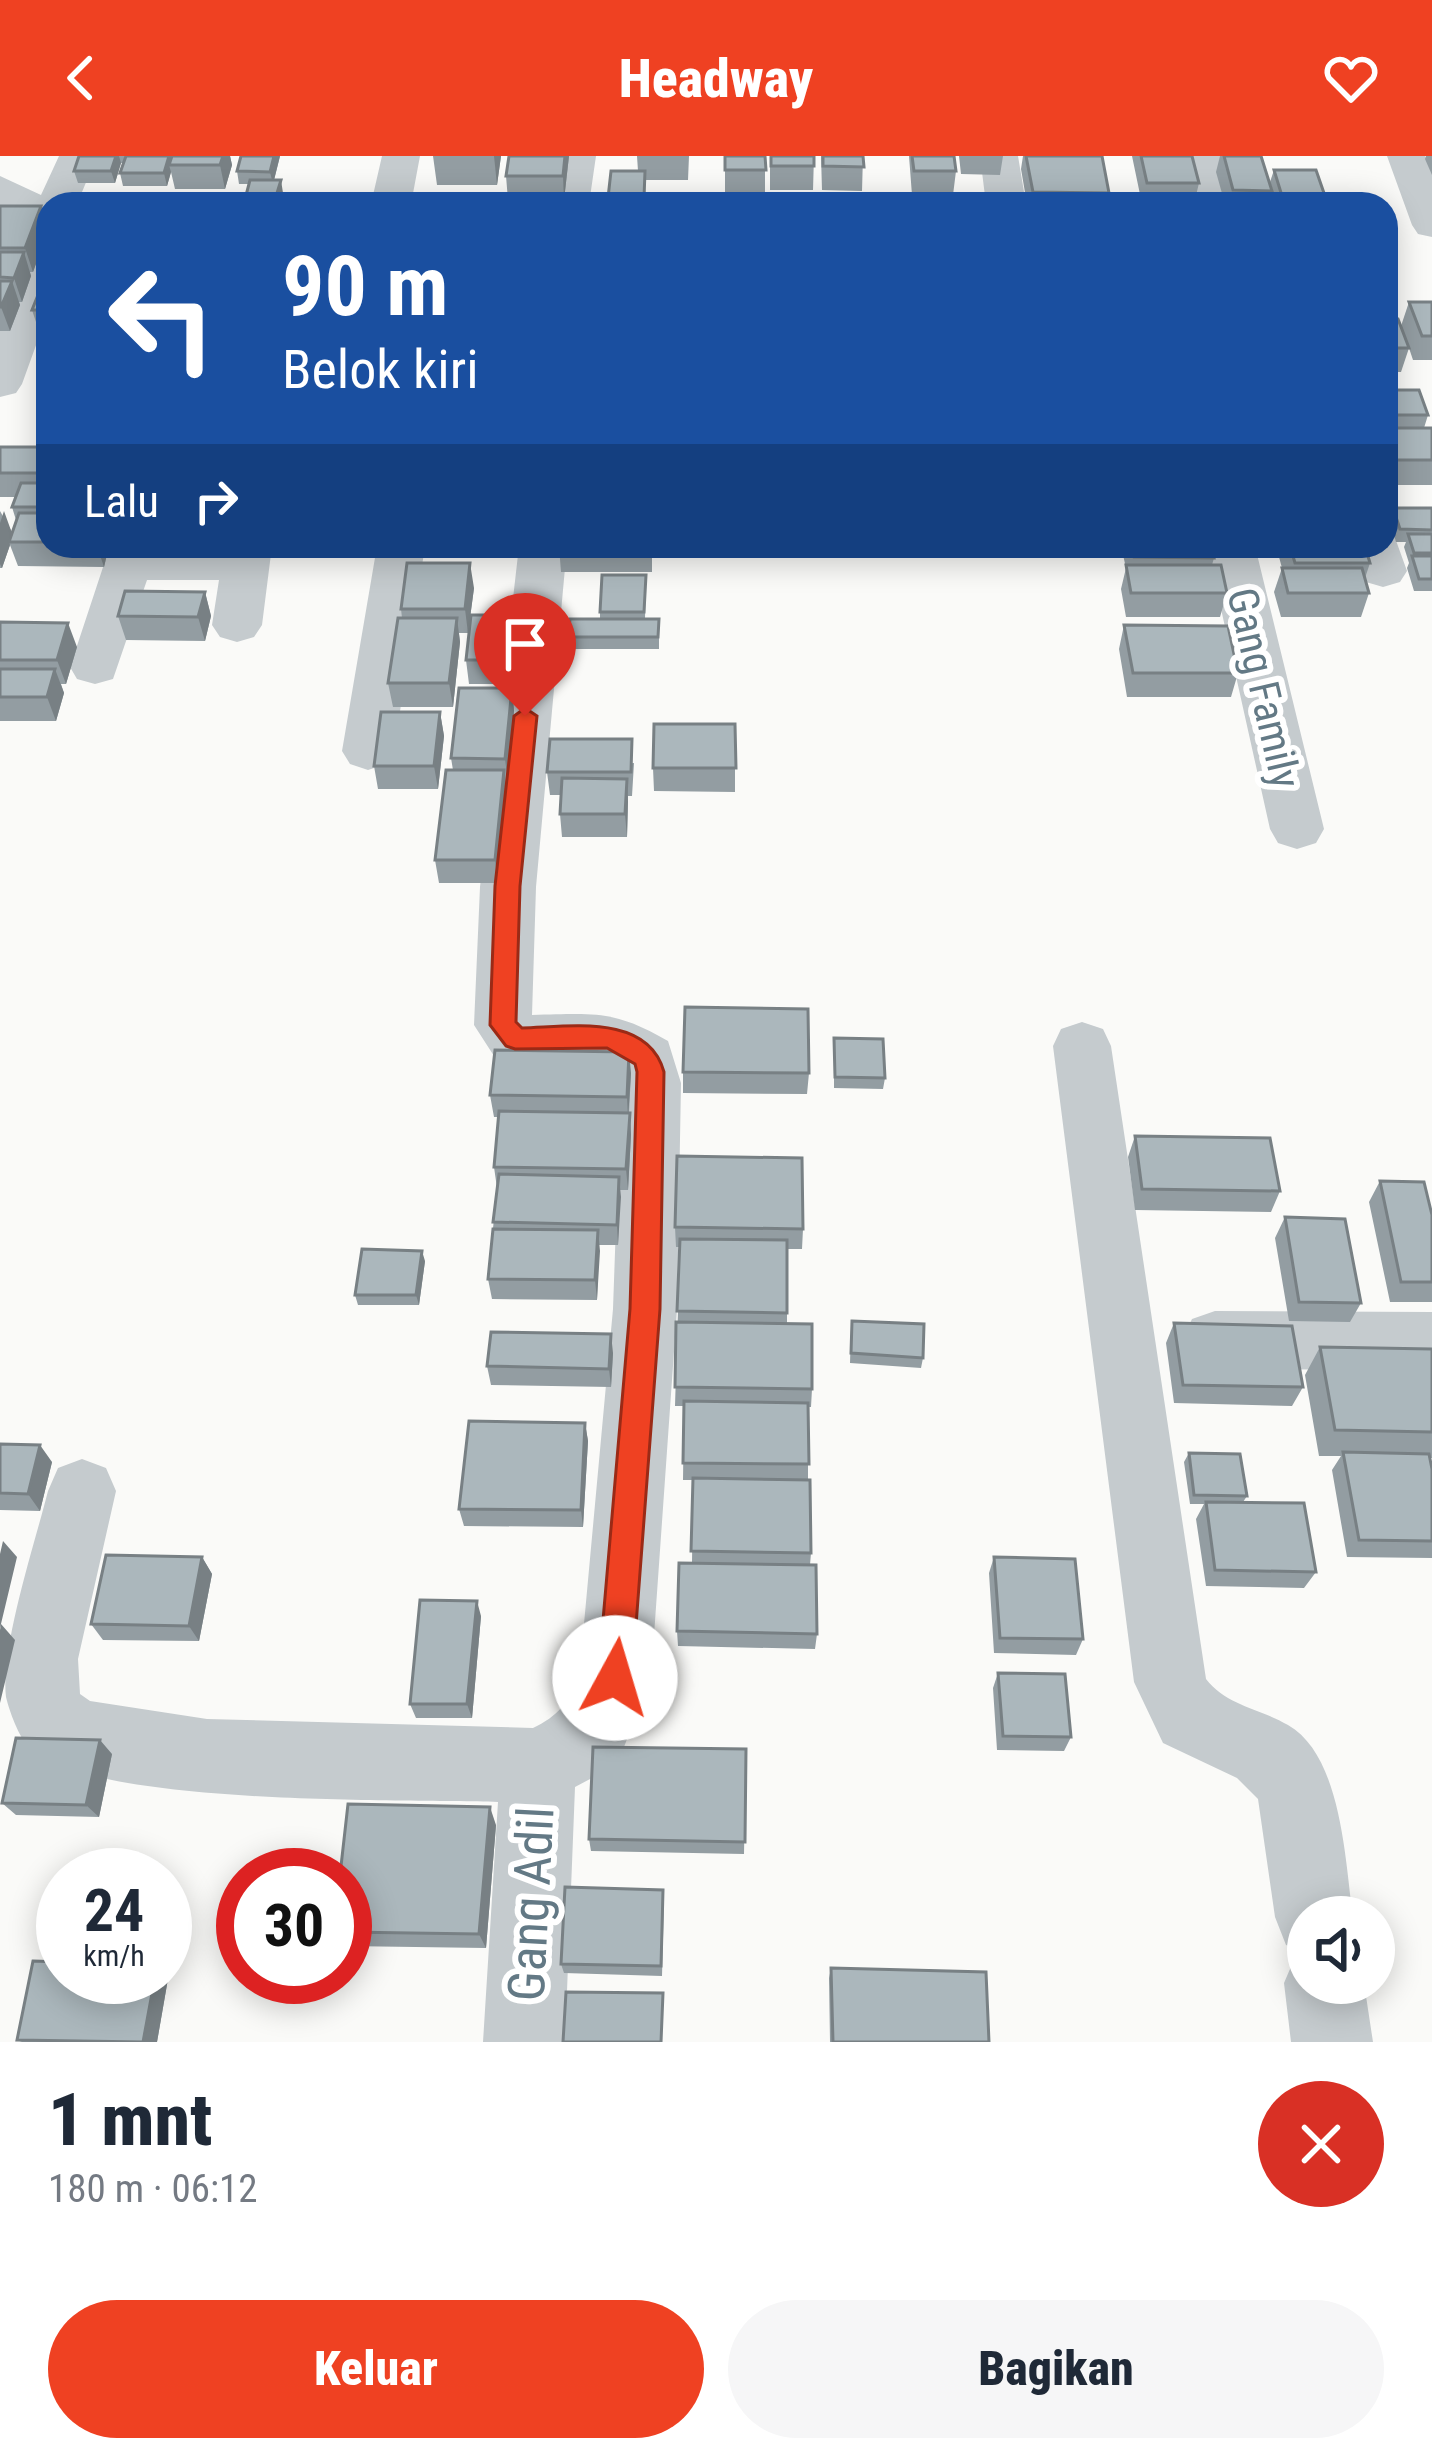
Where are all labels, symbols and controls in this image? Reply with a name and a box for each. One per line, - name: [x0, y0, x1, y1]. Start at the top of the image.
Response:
- icon: back: [48, 45, 114, 111]
- icon: heart: [1318, 45, 1384, 111]
- text: Headway: [619, 47, 813, 110]
- text: 90 m: [282, 237, 449, 336]
- icon: left: [84, 240, 240, 396]
- text: Belok kiri: [282, 338, 479, 401]
- icon: right: [183, 468, 249, 534]
- text: Lalu: [84, 475, 159, 528]
- street label: Gang Family: [1217, 583, 1311, 793]
- pin: [474, 593, 576, 716]
- icon: arrive: [492, 611, 558, 677]
- position arrow: [552, 1615, 678, 1741]
- street label: Gang Adil: [496, 1805, 566, 2003]
- speed limit sign: 30: [216, 1848, 372, 2004]
- text: 24: [84, 1875, 144, 1946]
- map controls: [1287, 1896, 1395, 2004]
- button: sound: [1287, 1896, 1395, 2004]
- text: km/h: [83, 1938, 145, 1973]
- text: 1 mnt: [48, 2078, 212, 2163]
- button: close: [1258, 2081, 1384, 2207]
- text: 180 m · 06:12: [48, 2166, 258, 2212]
- button: Keluar: [48, 2300, 704, 2438]
- button: Bagikan: [728, 2300, 1384, 2438]

